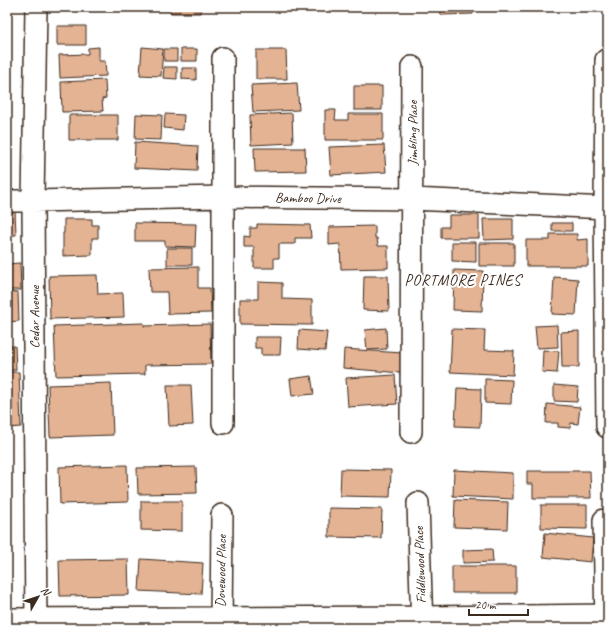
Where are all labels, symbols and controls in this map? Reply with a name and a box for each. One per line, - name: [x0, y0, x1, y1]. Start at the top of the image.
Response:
- street label: Jimbling Place: [404, 99, 421, 166]
- street label: Bamboo Drive: [275, 189, 342, 207]
- district label: PORTMORE PINES: [404, 271, 523, 290]
- street label: Cedar Avenue: [26, 284, 43, 348]
- street label: Fiddlewood Place: [410, 525, 430, 604]
- street label: Dovewood Place: [212, 533, 230, 607]
- north arrow: [18, 577, 58, 617]
- text: N: [38, 584, 55, 599]
- scale bar: [469, 591, 528, 617]
- text: 20 m: [475, 597, 497, 613]

